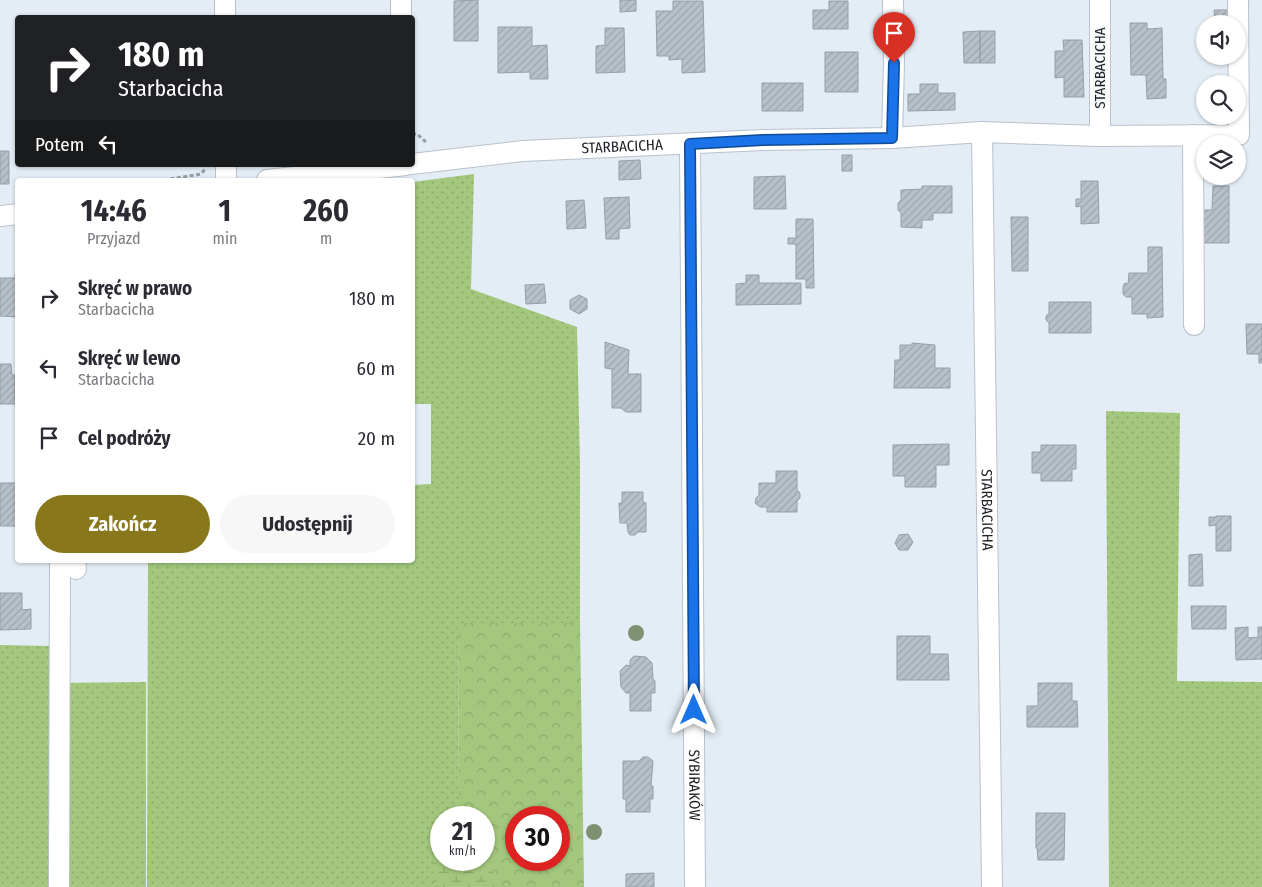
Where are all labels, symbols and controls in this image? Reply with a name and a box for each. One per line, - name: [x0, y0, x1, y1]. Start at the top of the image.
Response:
- pin: [873, 12, 915, 63]
- map controls: [1196, 15, 1246, 185]
- button: sound: [1196, 15, 1246, 65]
- icon: arrive: [880, 19, 908, 47]
- street label: STARBACICHA: [1091, 27, 1109, 109]
- text: 180 m: [118, 33, 204, 75]
- icon: right: [35, 35, 100, 100]
- text: Starbacicha: [118, 75, 223, 102]
- button: search: [1196, 75, 1246, 125]
- icon: left: [94, 130, 122, 158]
- text: Potem: [35, 133, 84, 156]
- button: layers: [1196, 135, 1246, 185]
- street label: STARBACICHA: [581, 136, 663, 157]
- text: 14:46: [81, 193, 147, 229]
- text: 1: [219, 193, 231, 229]
- text: 260: [303, 193, 349, 229]
- text: Przyjazd: [87, 229, 141, 248]
- text: min: [213, 229, 237, 248]
- text: m: [320, 229, 332, 248]
- text: Skręć w prawo: [78, 277, 192, 300]
- icon: right: [35, 284, 63, 312]
- text: 180 m: [349, 287, 395, 310]
- text: Starbacicha: [78, 300, 155, 319]
- text: Skręć w lewo: [78, 347, 181, 370]
- icon: left: [35, 354, 63, 382]
- text: 60 m: [357, 357, 395, 380]
- text: Starbacicha: [78, 370, 155, 389]
- icon: arrive: [35, 424, 63, 452]
- text: Cel podróży: [78, 427, 171, 450]
- text: 20 m: [358, 427, 395, 450]
- street label: STARBACICHA: [977, 469, 997, 551]
- button: Zakończ: [35, 495, 210, 553]
- button: Udostępnij: [220, 495, 395, 553]
- position arrow: [667, 683, 719, 735]
- street label: SYBIRAKÓW: [685, 749, 704, 821]
- speed limit sign: 30: [505, 806, 570, 871]
- text: 21: [452, 817, 473, 847]
- text: km/h: [449, 844, 476, 858]

